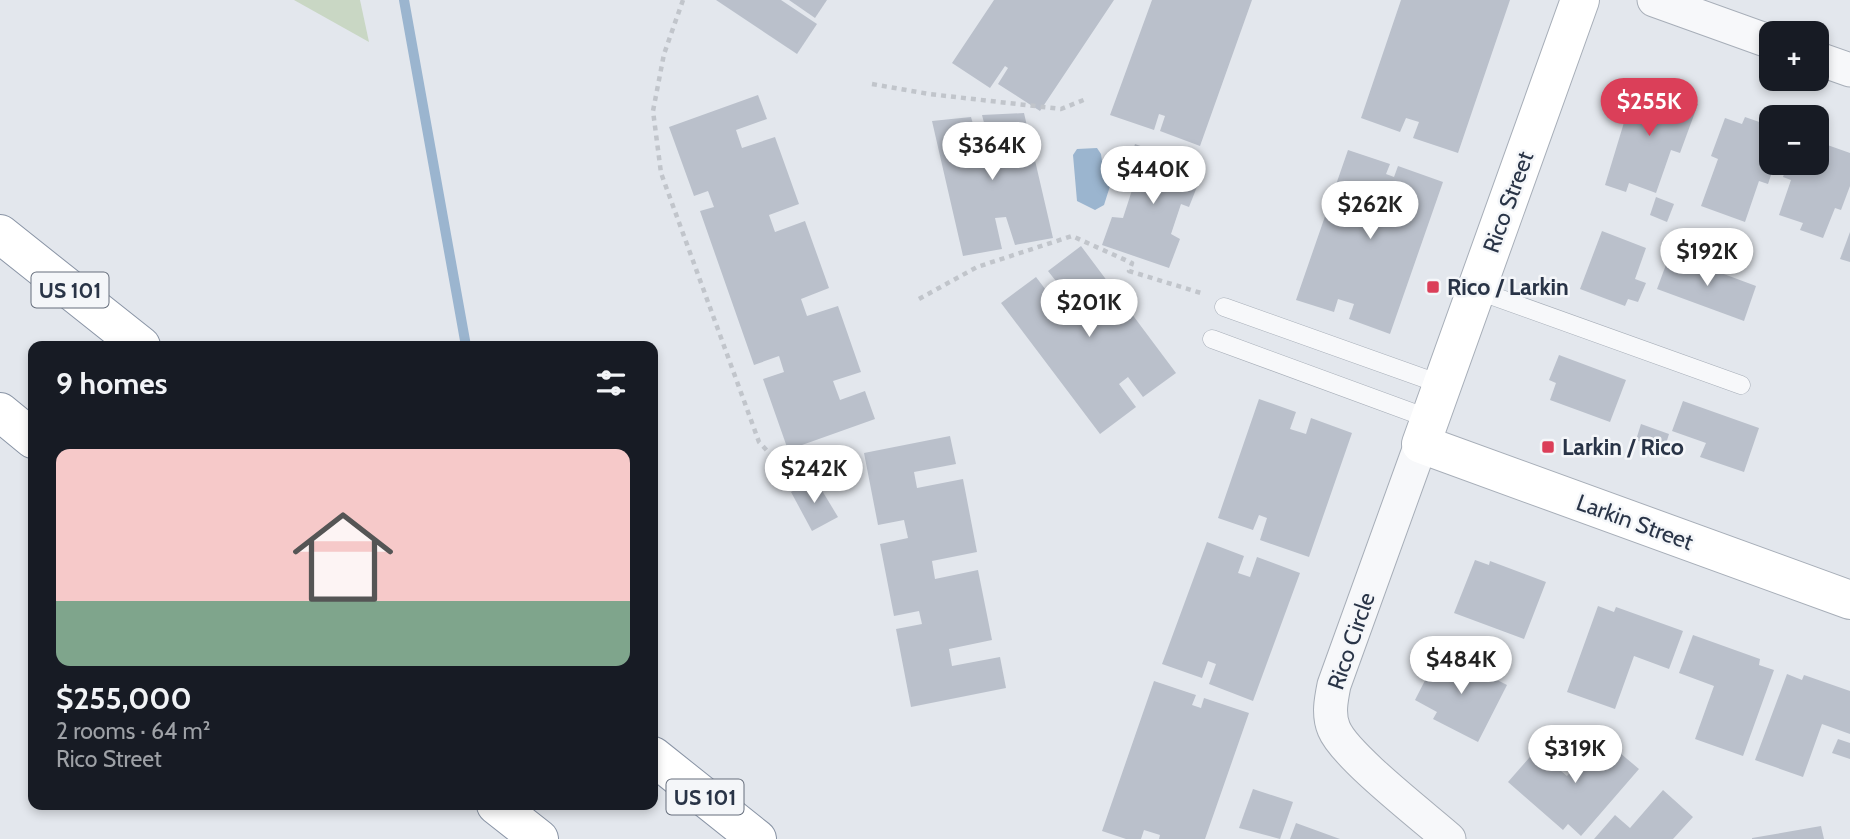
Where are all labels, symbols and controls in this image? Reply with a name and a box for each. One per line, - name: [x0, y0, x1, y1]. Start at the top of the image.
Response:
- map controls: [1759, 21, 1829, 175]
- button: +: [1759, 21, 1829, 91]
- pin: $255K: [1600, 78, 1698, 138]
- text: $255K: [1617, 87, 1681, 115]
- button: −: [1759, 105, 1829, 175]
- pin: $364K: [943, 122, 1041, 182]
- text: $364K: [958, 131, 1026, 159]
- pin: $440K: [1104, 146, 1202, 206]
- street label: Rico Street: [1477, 147, 1539, 257]
- text: $440K: [1117, 155, 1189, 183]
- pin: $262K: [1321, 182, 1419, 241]
- text: $262K: [1337, 190, 1403, 218]
- pin: $192K: [1658, 229, 1756, 288]
- text: $192K: [1676, 237, 1738, 265]
- road number: US 101: [32, 272, 108, 308]
- place label: Rico / Larkin: [1447, 273, 1569, 301]
- marker: Rico / Larkin: [1425, 279, 1441, 295]
- pin: $201K: [1040, 280, 1138, 339]
- text: $201K: [1057, 288, 1121, 316]
- icon: filters: [592, 364, 630, 402]
- text: 9 homes: [56, 365, 167, 402]
- place label: Larkin / Rico: [1562, 433, 1684, 461]
- marker: Larkin / Rico: [1540, 439, 1556, 455]
- pin: $242K: [765, 446, 863, 505]
- text: $242K: [781, 454, 847, 482]
- street label: Larkin Street: [1573, 488, 1697, 556]
- icon: home: [280, 494, 406, 620]
- street label: Rico Circle: [1321, 589, 1381, 693]
- pin: $484K: [1412, 636, 1510, 696]
- text: $484K: [1426, 645, 1496, 673]
- text: $255,000: [56, 680, 192, 717]
- text: 2 rooms · 64 m²: [56, 717, 210, 745]
- pin: $319K: [1526, 726, 1624, 785]
- text: $319K: [1544, 734, 1606, 762]
- text: Rico Street: [56, 745, 162, 773]
- road number: US 101: [666, 780, 744, 814]

